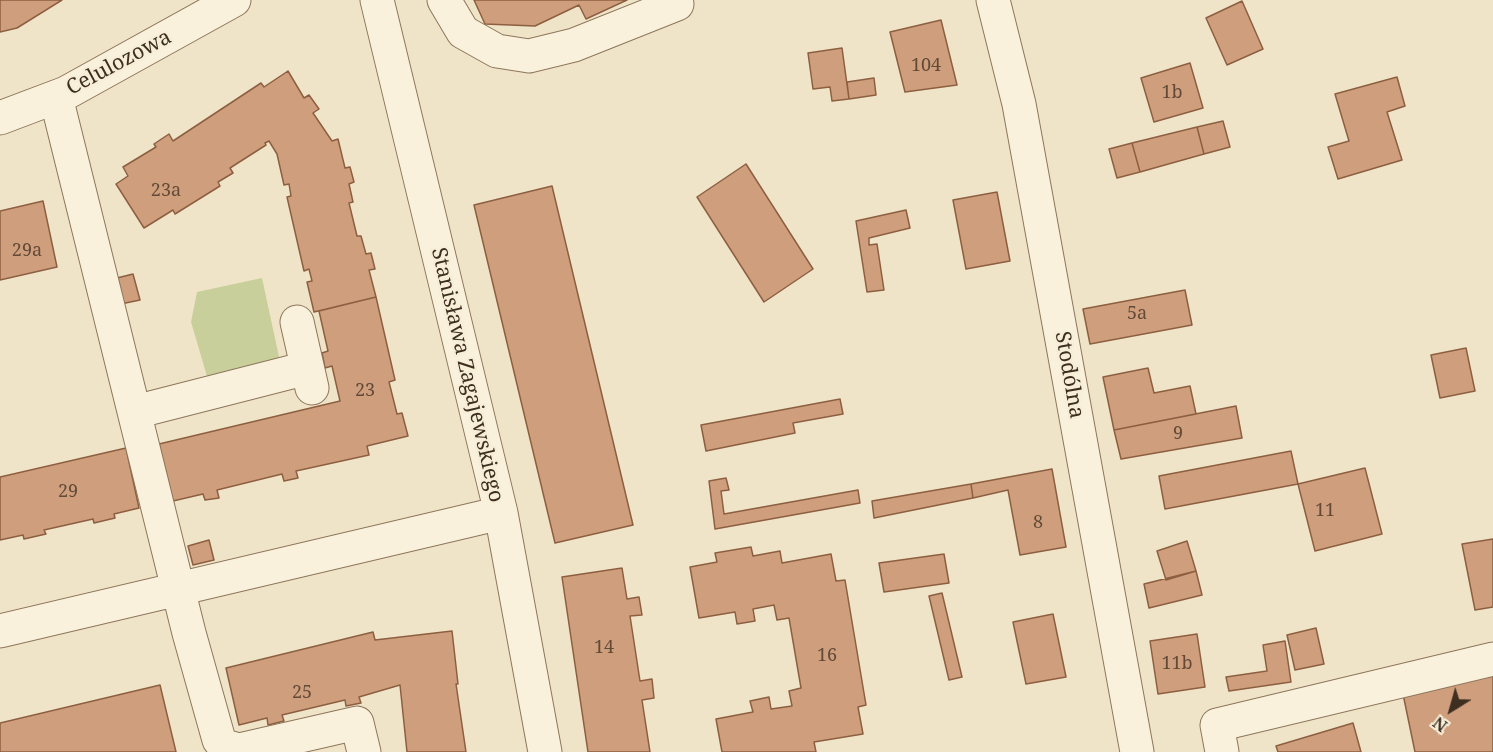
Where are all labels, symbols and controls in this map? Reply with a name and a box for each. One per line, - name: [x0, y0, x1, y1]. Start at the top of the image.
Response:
- street label: Celulozowa: [62, 25, 176, 101]
- house number: 104: [911, 55, 941, 77]
- house number: 1b: [1161, 82, 1183, 104]
- house number: 23a: [151, 180, 181, 202]
- house number: 29a: [12, 240, 42, 262]
- street label: Stanisława Zagajewskiego: [425, 245, 509, 505]
- house number: 5a: [1127, 303, 1147, 325]
- street label: Stodólna: [1049, 330, 1089, 420]
- house number: 23: [355, 380, 375, 402]
- house number: 9: [1173, 423, 1183, 445]
- house number: 29: [58, 481, 78, 503]
- house number: 11: [1315, 500, 1335, 522]
- house number: 8: [1033, 512, 1043, 534]
- house number: 14: [594, 637, 614, 659]
- house number: 16: [817, 645, 837, 667]
- house number: 11b: [1161, 653, 1193, 675]
- north arrow: [1421, 680, 1481, 740]
- house number: 25: [292, 682, 312, 704]
- text: N: [1429, 712, 1452, 737]

